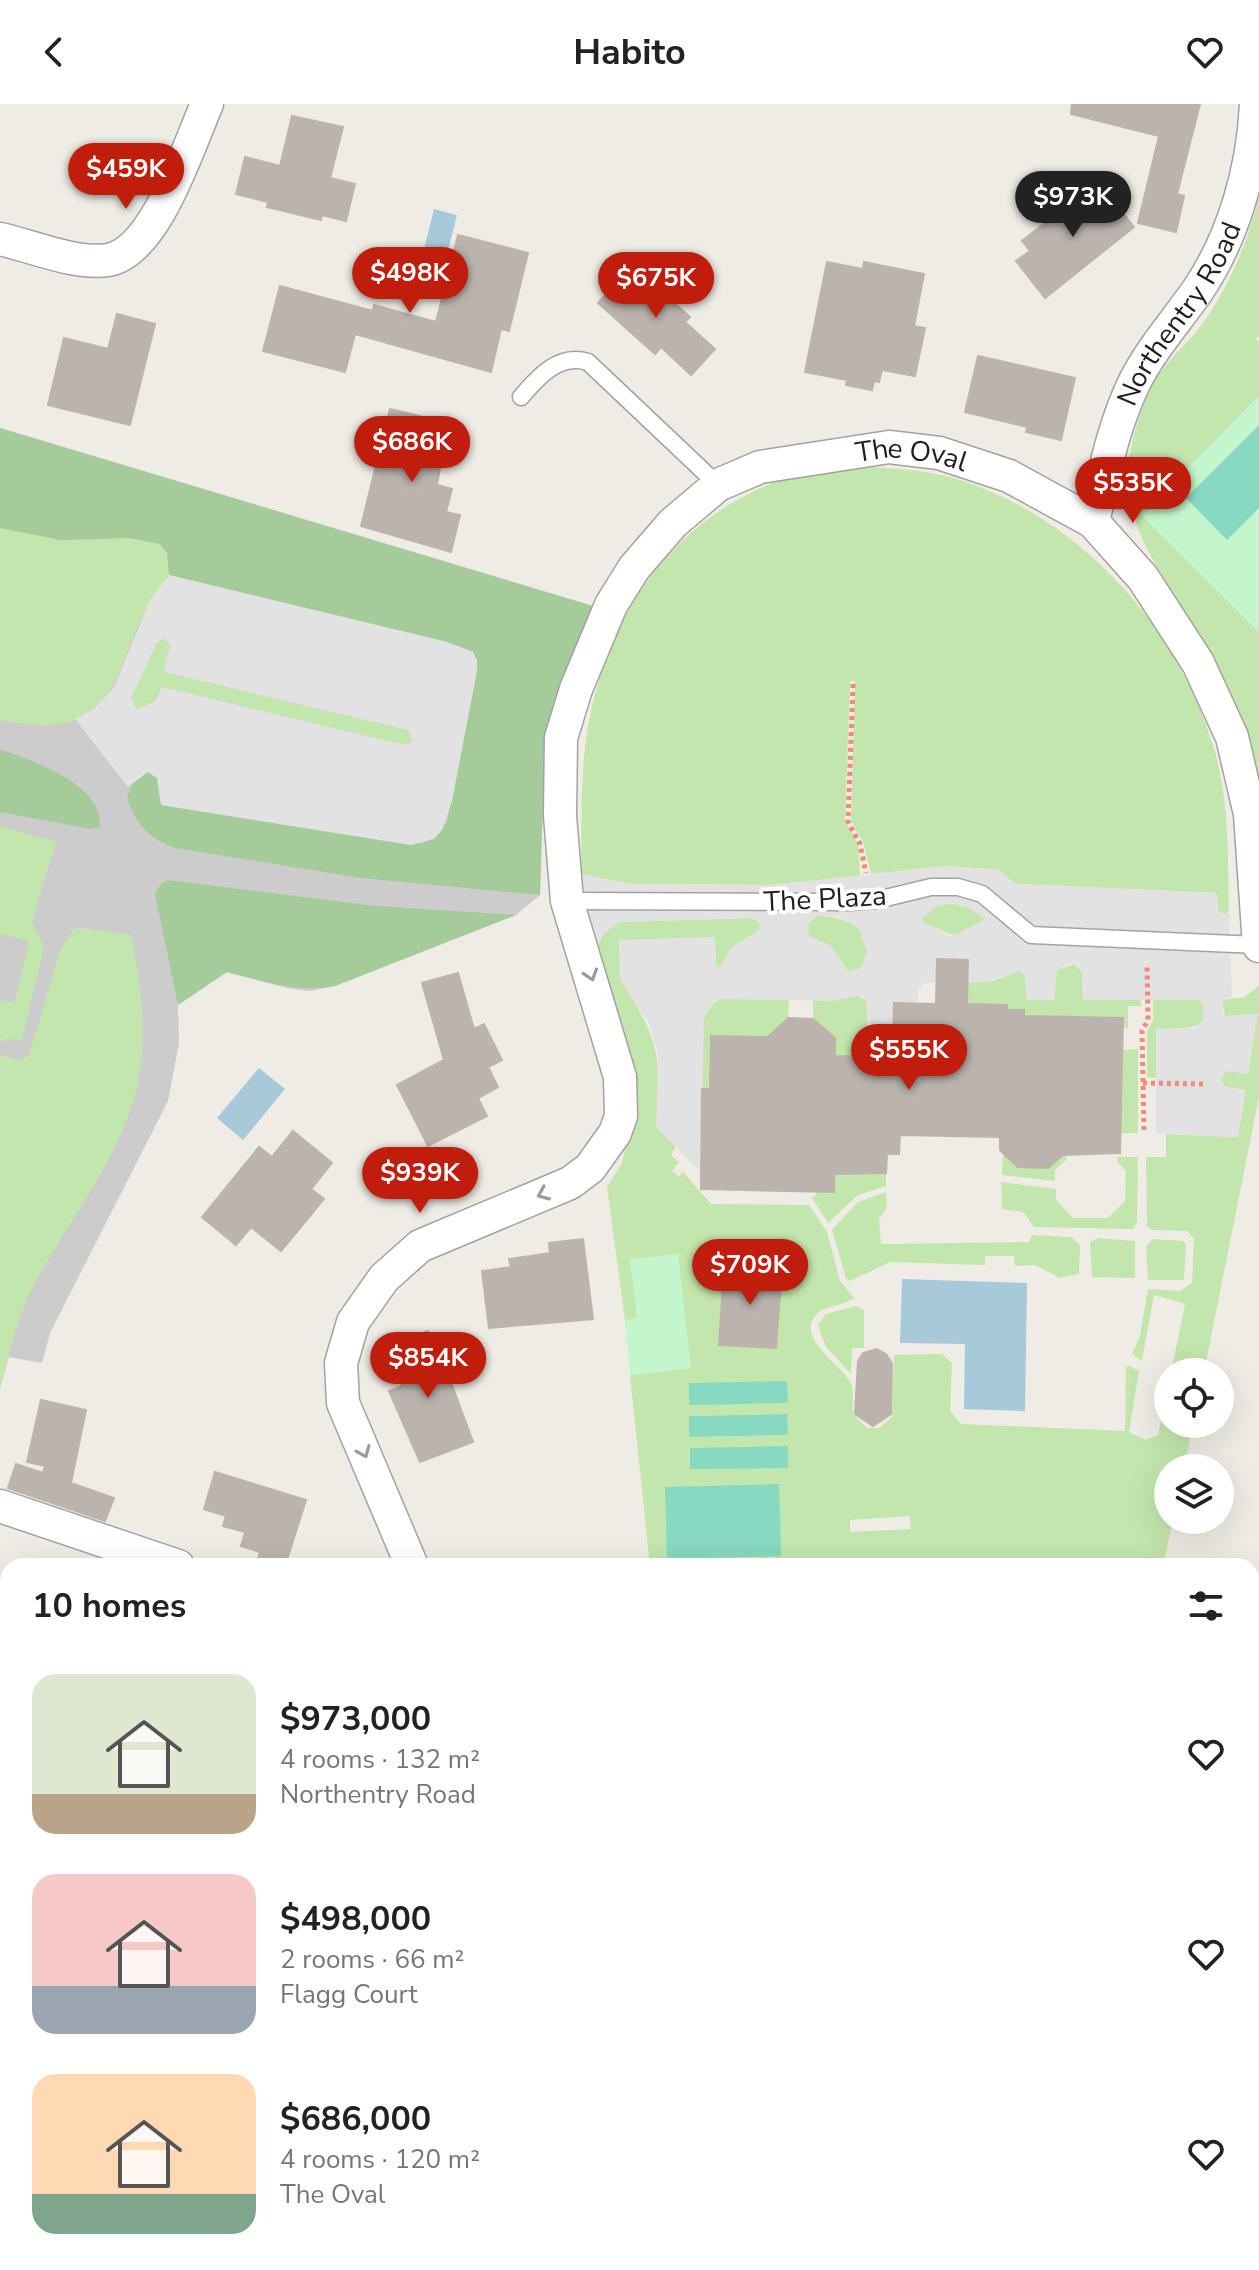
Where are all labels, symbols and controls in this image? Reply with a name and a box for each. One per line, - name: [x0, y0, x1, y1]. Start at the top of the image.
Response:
- text: Habito: [573, 28, 686, 77]
- icon: back: [32, 30, 76, 74]
- icon: heart: [1183, 30, 1227, 74]
- pin: $459K: [70, 143, 182, 211]
- text: $459K: [86, 151, 166, 186]
- pin: $973K: [1017, 171, 1129, 239]
- text: $973K: [1033, 179, 1113, 214]
- street label: Northentry Road: [1108, 216, 1251, 412]
- pin: $498K: [354, 247, 466, 315]
- pin: $675K: [600, 252, 712, 320]
- text: $498K: [370, 255, 450, 290]
- text: $675K: [616, 260, 696, 295]
- pin: $686K: [356, 416, 468, 484]
- text: $686K: [372, 424, 452, 459]
- street label: The Oval: [853, 429, 973, 481]
- pin: $535K: [1077, 457, 1189, 525]
- text: $535K: [1093, 465, 1173, 500]
- street label: The Plaza: [762, 877, 888, 921]
- one-way arrow: [581, 967, 597, 981]
- pin: $555K: [853, 1024, 965, 1092]
- text: $555K: [869, 1032, 949, 1067]
- pin: $939K: [364, 1147, 476, 1215]
- text: $939K: [380, 1155, 460, 1190]
- one-way arrow: [537, 1184, 551, 1200]
- pin: $709K: [694, 1239, 806, 1307]
- text: $709K: [710, 1247, 790, 1282]
- pin: $854K: [372, 1332, 484, 1400]
- text: $854K: [388, 1340, 468, 1375]
- map controls: [1154, 1358, 1234, 1534]
- button: locate: [1154, 1358, 1234, 1438]
- one-way arrow: [354, 1444, 370, 1458]
- button: layers: [1154, 1454, 1234, 1534]
- text: 10 homes: [32, 1583, 186, 1629]
- icon: filters: [1184, 1584, 1228, 1628]
- text: $973,000: [280, 1696, 431, 1742]
- icon: home: [96, 1706, 192, 1802]
- icon: heart: [1184, 1732, 1228, 1776]
- text: 4 rooms · 132 m²: [280, 1742, 480, 1777]
- text: Northentry Road: [280, 1777, 476, 1812]
- text: $498,000: [280, 1896, 431, 1942]
- icon: home: [96, 1906, 192, 2002]
- icon: heart: [1184, 1932, 1228, 1976]
- text: 2 rooms · 66 m²: [280, 1942, 464, 1977]
- text: Flagg Court: [280, 1977, 418, 2012]
- text: $686,000: [280, 2096, 431, 2142]
- icon: home: [96, 2106, 192, 2202]
- icon: heart: [1184, 2132, 1228, 2176]
- text: 4 rooms · 120 m²: [280, 2142, 480, 2177]
- text: The Oval: [280, 2177, 385, 2212]

